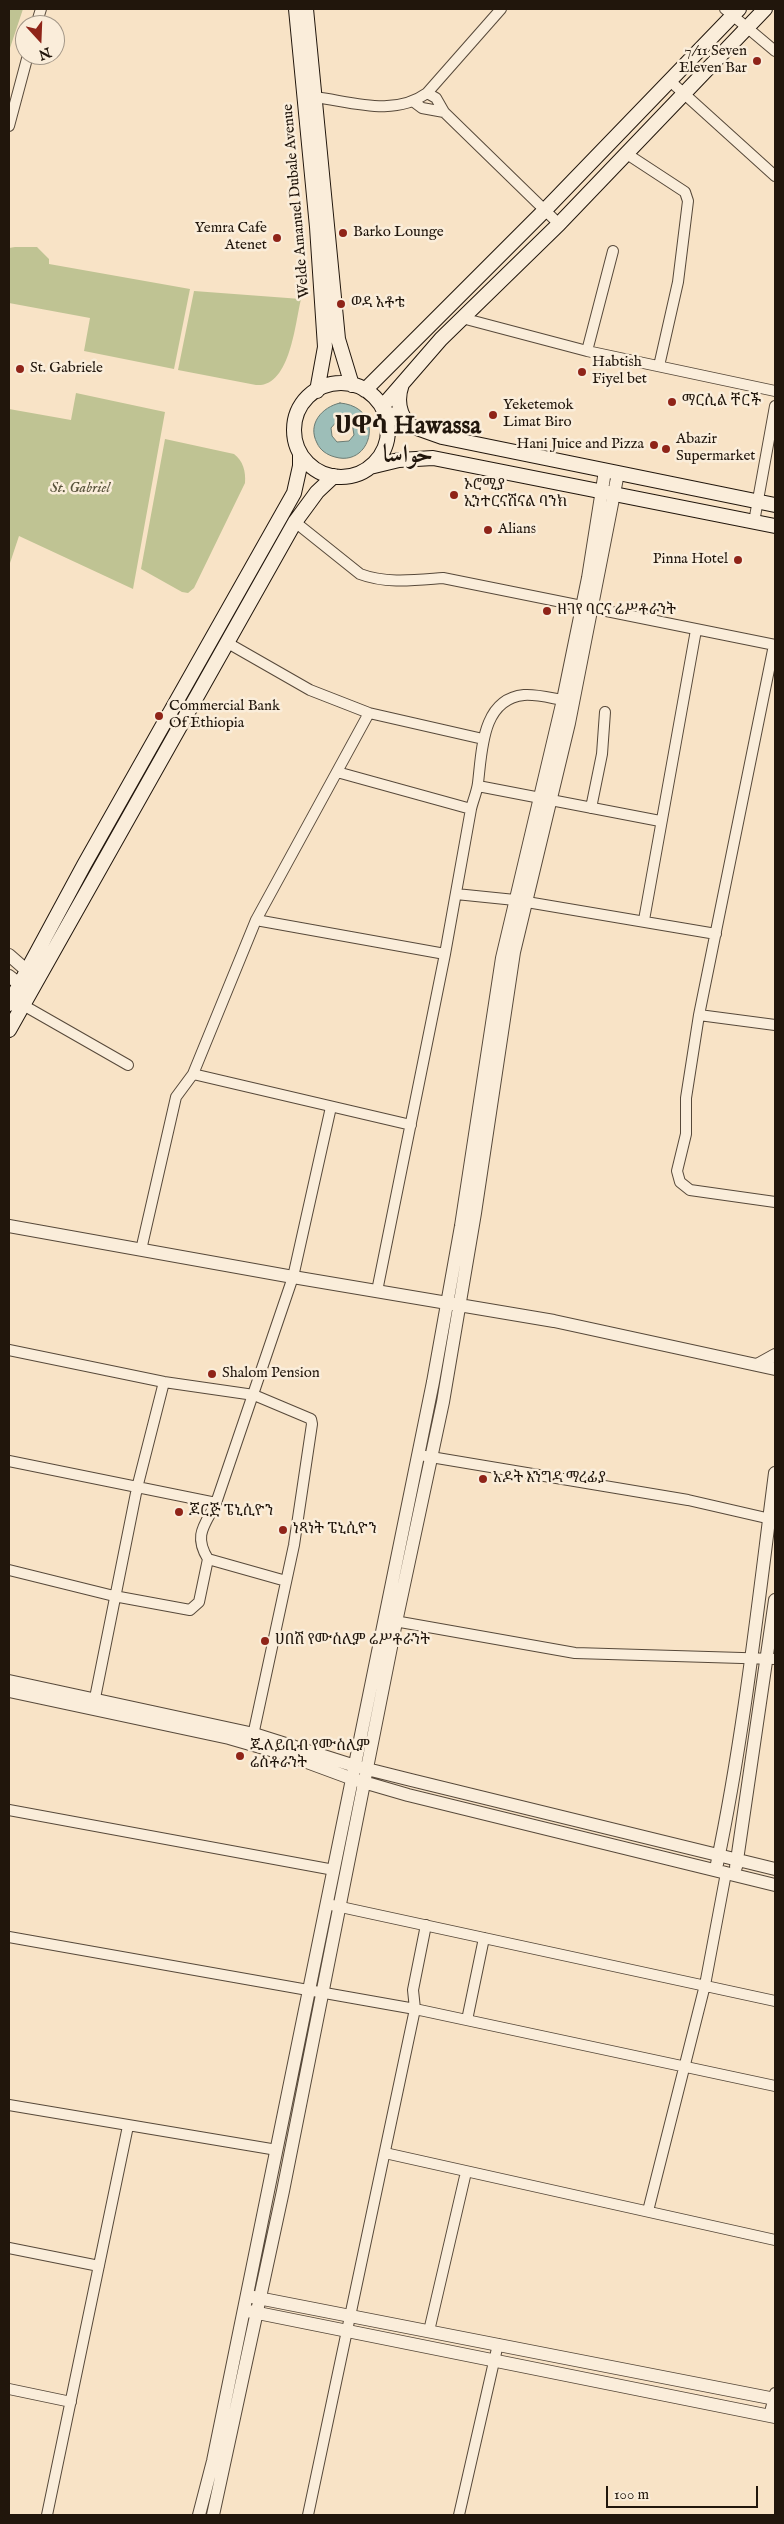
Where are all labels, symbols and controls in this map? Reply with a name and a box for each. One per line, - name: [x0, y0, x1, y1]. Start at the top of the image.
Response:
- north arrow: [15, 15, 65, 65]
- text: N: [36, 43, 54, 64]
- place label: 7/11 Seven Eleven Bar: [679, 43, 747, 78]
- marker: 7/11 Seven Eleven Bar: [751, 55, 763, 67]
- street label: Welde Amanuel Dubale Avenue: [280, 103, 314, 299]
- place label: Yemra Cafe Atenet: [194, 220, 267, 255]
- place label: Barko Lounge: [353, 224, 444, 242]
- marker: Barko Lounge: [337, 227, 349, 239]
- marker: Yemra Cafe Atenet: [271, 232, 283, 244]
- place label: ወዳ አቶቴ: [351, 295, 405, 313]
- marker: ወዳ አቶቴ: [335, 298, 347, 310]
- place label: Habtish Fiyel bet: [592, 354, 647, 389]
- place label: St. Gabriele: [30, 360, 103, 378]
- marker: St. Gabriele: [14, 363, 26, 375]
- marker: Habtish Fiyel bet: [576, 366, 588, 378]
- place label: ማርሲል ቸርች: [682, 393, 761, 411]
- marker: ማርሲል ቸርች: [666, 396, 678, 408]
- place label: Yeketemok Limat Biro: [503, 397, 574, 432]
- marker: Yeketemok Limat Biro: [487, 409, 499, 421]
- district label: ሀዋሳ Hawassa حواسا: [335, 413, 481, 472]
- place label: Abazir Supermarket: [676, 431, 755, 466]
- place label: Hani Juice and Pizza: [517, 436, 644, 454]
- marker: Hani Juice and Pizza: [648, 439, 660, 451]
- marker: Abazir Supermarket: [660, 443, 672, 455]
- place label: ኦሮሚያ ኢንተርናሽናል ባንክ: [464, 477, 567, 512]
- park label: St. Gabriel: [50, 480, 110, 498]
- marker: ኦሮሚያ ኢንተርናሽናል ባንክ: [448, 489, 460, 501]
- place label: Alians: [498, 521, 536, 539]
- marker: Alians: [482, 524, 494, 536]
- place label: Pinna Hotel: [653, 551, 728, 569]
- marker: Pinna Hotel: [732, 554, 744, 566]
- place label: ዘገየ ባርና ሬሥቶራንት: [557, 602, 676, 620]
- marker: ዘገየ ባርና ሬሥቶራንት: [541, 605, 553, 617]
- place label: Commercial Bank Of Ethiopia: [169, 698, 280, 733]
- marker: Commercial Bank Of Ethiopia: [153, 710, 165, 722]
- place label: Shalom Pension: [222, 1365, 320, 1383]
- marker: Shalom Pension: [206, 1368, 218, 1380]
- place label: አዶት እንግዳ ማረፊያ: [493, 1470, 606, 1488]
- marker: አዶት እንግዳ ማረፊያ: [477, 1473, 489, 1485]
- place label: ጆርጅ ፔኒሲዮን: [189, 1503, 274, 1521]
- marker: ጆርጅ ፔኒሲዮን: [173, 1506, 185, 1518]
- place label: ነጻነት ፔኒሲዮን: [293, 1521, 377, 1539]
- marker: ነጻነት ፔኒሲዮን: [277, 1524, 289, 1536]
- place label: ሀበሽ የሙስሊም ሬሥቶራንት: [275, 1632, 430, 1650]
- marker: ሀበሽ የሙስሊም ሬሥቶራንት: [259, 1635, 271, 1647]
- place label: ጁለይቢብ የሙስሊም ሬስቶራንት: [250, 1738, 370, 1773]
- marker: ጁለይቢብ የሙስሊም ሬስቶራንት: [234, 1750, 246, 1762]
- scale bar: [609, 2476, 762, 2508]
- text: 100 m: [614, 2485, 649, 2504]

